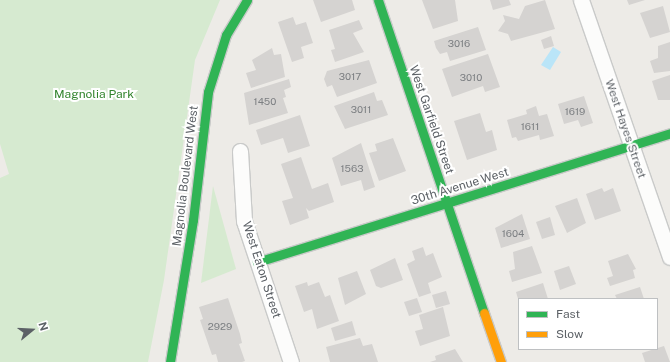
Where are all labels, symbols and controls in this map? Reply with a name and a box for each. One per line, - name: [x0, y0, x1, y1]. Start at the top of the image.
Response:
- house number: 3016: [448, 38, 470, 50]
- street label: West Garfield Street: [406, 64, 456, 176]
- house number: 3017: [339, 71, 361, 83]
- house number: 3010: [460, 72, 482, 84]
- street label: West Hayes Street: [601, 78, 649, 180]
- park label: Magnolia Park: [54, 88, 134, 102]
- house number: 1450: [254, 96, 276, 108]
- house number: 3011: [351, 104, 371, 116]
- street label: Magnolia Boulevard West: [170, 105, 202, 247]
- house number: 1619: [565, 106, 585, 118]
- house number: 1611: [521, 121, 539, 133]
- house number: 1563: [341, 163, 363, 175]
- street label: 30th Avenue West: [409, 165, 511, 209]
- street label: West Eaton Street: [239, 220, 283, 320]
- house number: 1604: [502, 228, 524, 240]
- legend: [518, 298, 658, 350]
- text: Fast: [556, 307, 580, 321]
- north arrow: [12, 310, 52, 350]
- text: N: [36, 320, 50, 332]
- house number: 2929: [208, 321, 232, 333]
- text: Slow: [556, 327, 583, 341]

